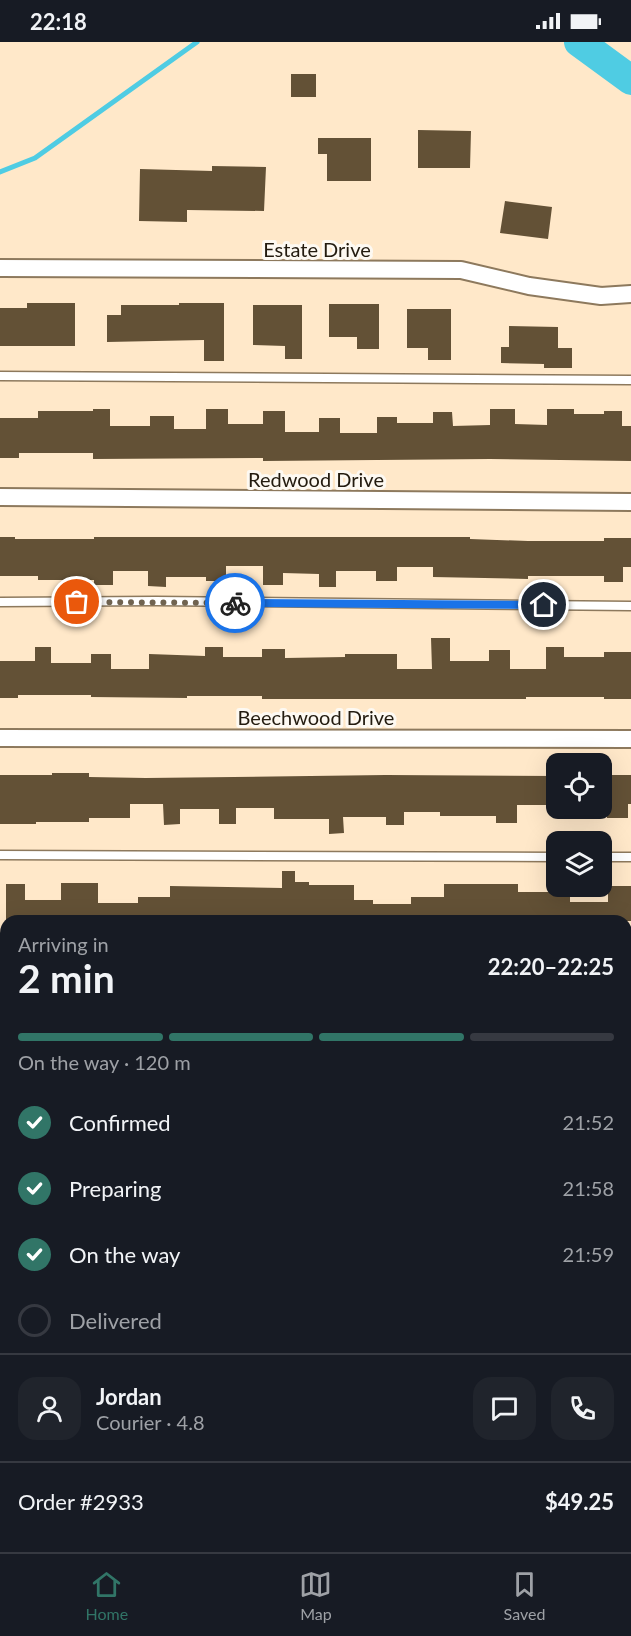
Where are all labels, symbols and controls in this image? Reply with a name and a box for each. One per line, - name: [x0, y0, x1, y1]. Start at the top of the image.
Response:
- text: 22:18: [30, 8, 87, 35]
- street label: Estate Drive: [263, 237, 371, 261]
- street label: Redwood Drive: [248, 467, 384, 491]
- courier: [205, 573, 265, 633]
- pin: [51, 576, 102, 627]
- pin: [518, 579, 569, 630]
- icon: bag: [60, 585, 93, 618]
- icon: bike: [219, 587, 252, 620]
- icon: home: [527, 588, 560, 621]
- street label: Beechwood Drive: [238, 705, 394, 729]
- map controls: [546, 753, 612, 897]
- button: locate: [546, 753, 612, 819]
- button: layers: [546, 831, 612, 897]
- text: Arriving in: [18, 932, 109, 956]
- text: 22:20–22:25: [488, 953, 614, 980]
- text: 2 min: [18, 955, 115, 1001]
- text: On the way · 120 m: [18, 1050, 191, 1074]
- icon: check: [18, 1106, 51, 1139]
- text: Confirmed: [69, 1109, 171, 1136]
- text: 21:52: [563, 1110, 614, 1134]
- icon: check: [18, 1172, 51, 1205]
- text: Preparing: [69, 1175, 161, 1202]
- text: 21:58: [563, 1176, 614, 1200]
- icon: check: [18, 1238, 51, 1271]
- text: On the way: [69, 1241, 180, 1268]
- text: 21:59: [563, 1242, 614, 1266]
- text: Delivered: [69, 1307, 162, 1334]
- button: person: [18, 1377, 81, 1440]
- button: chat: [473, 1377, 536, 1440]
- button: phone: [551, 1377, 614, 1440]
- text: Jordan: [96, 1383, 162, 1410]
- text: Courier · 4.8: [96, 1410, 205, 1434]
- text: Order #2933: [18, 1488, 144, 1515]
- text: $49.25: [545, 1488, 614, 1515]
- tab: Home: [86, 1568, 128, 1623]
- tab: Map: [299, 1568, 332, 1623]
- tab: Saved: [504, 1568, 545, 1623]

